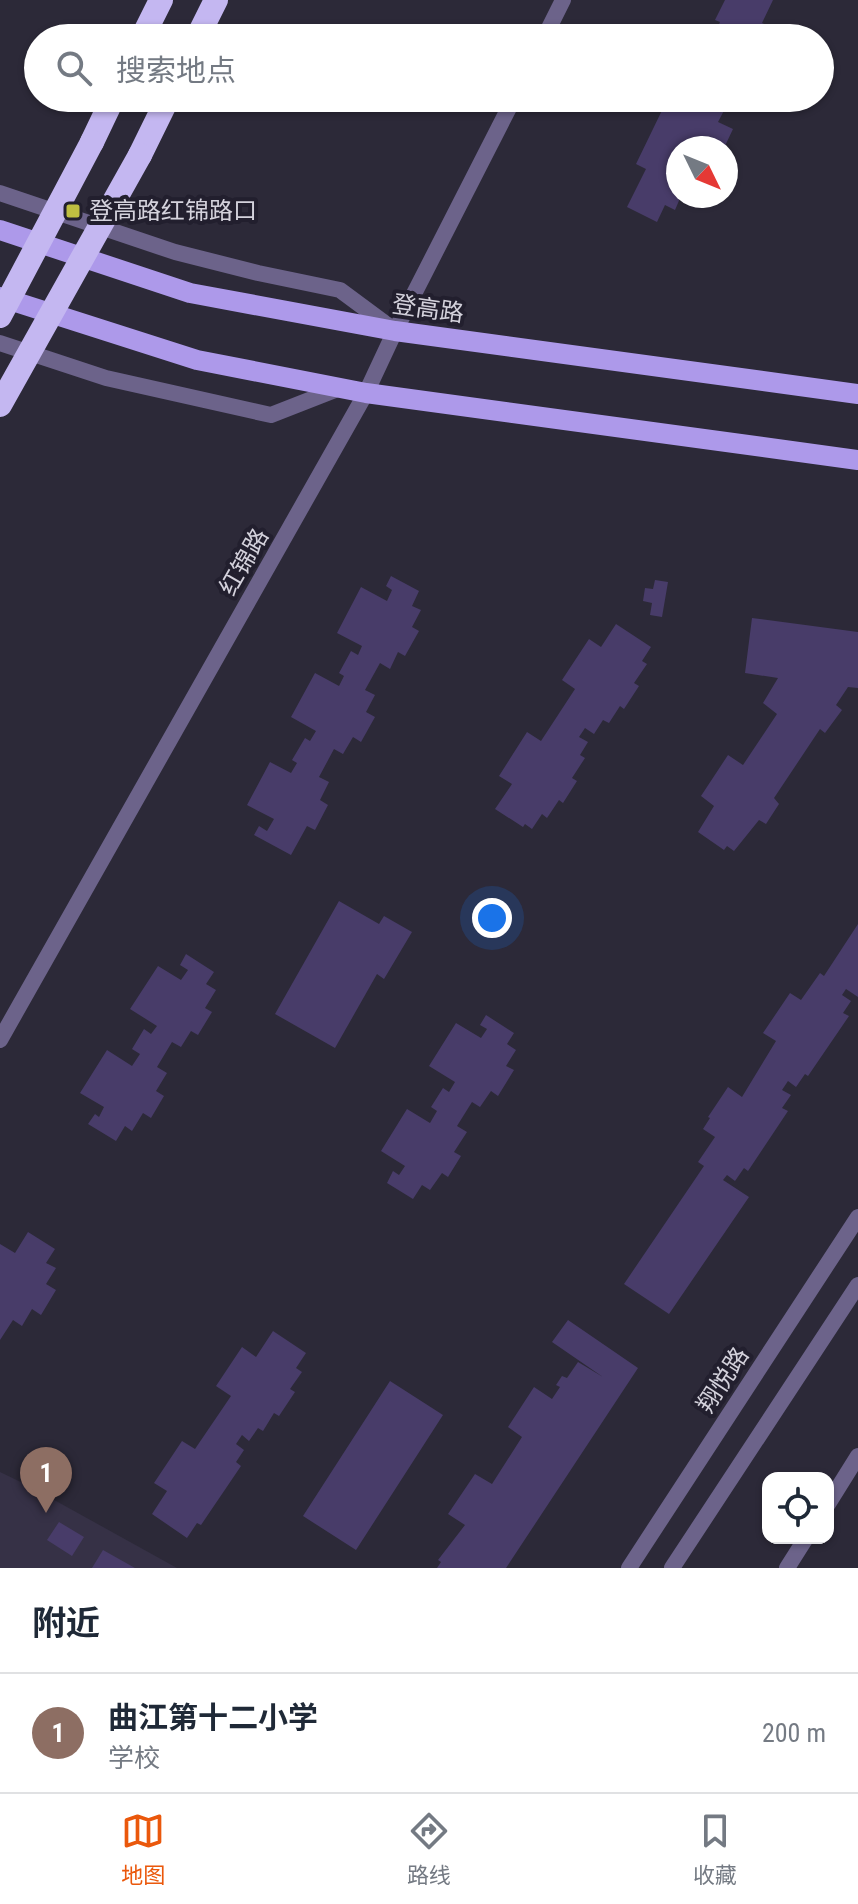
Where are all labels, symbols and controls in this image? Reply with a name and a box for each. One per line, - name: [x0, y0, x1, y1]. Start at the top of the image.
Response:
- search box: [24, 24, 834, 112]
- icon: search: [52, 46, 96, 90]
- text: 搜索地点: [116, 53, 236, 88]
- north arrow: [666, 136, 738, 208]
- place label: 登高路红锦路口: [89, 197, 257, 225]
- marker: 登高路红锦路口: [64, 202, 82, 220]
- street label: 登高路: [390, 290, 466, 328]
- street label: 红锦路: [214, 524, 274, 600]
- your location: [472, 898, 512, 938]
- street label: 翔悦路: [692, 1342, 754, 1418]
- pin: 1: [20, 1447, 72, 1513]
- map controls: [762, 1472, 834, 1544]
- button: locate: [762, 1472, 834, 1544]
- text: 附近: [32, 1603, 100, 1643]
- text: 曲江第十二小学: [108, 1700, 318, 1735]
- text: 1: [51, 1718, 65, 1748]
- text: 200 m: [762, 1718, 826, 1748]
- text: 学校: [108, 1743, 160, 1773]
- tab: 地图: [121, 1809, 165, 1889]
- tab: 路线: [407, 1809, 451, 1889]
- tab: 收藏: [693, 1809, 737, 1889]

